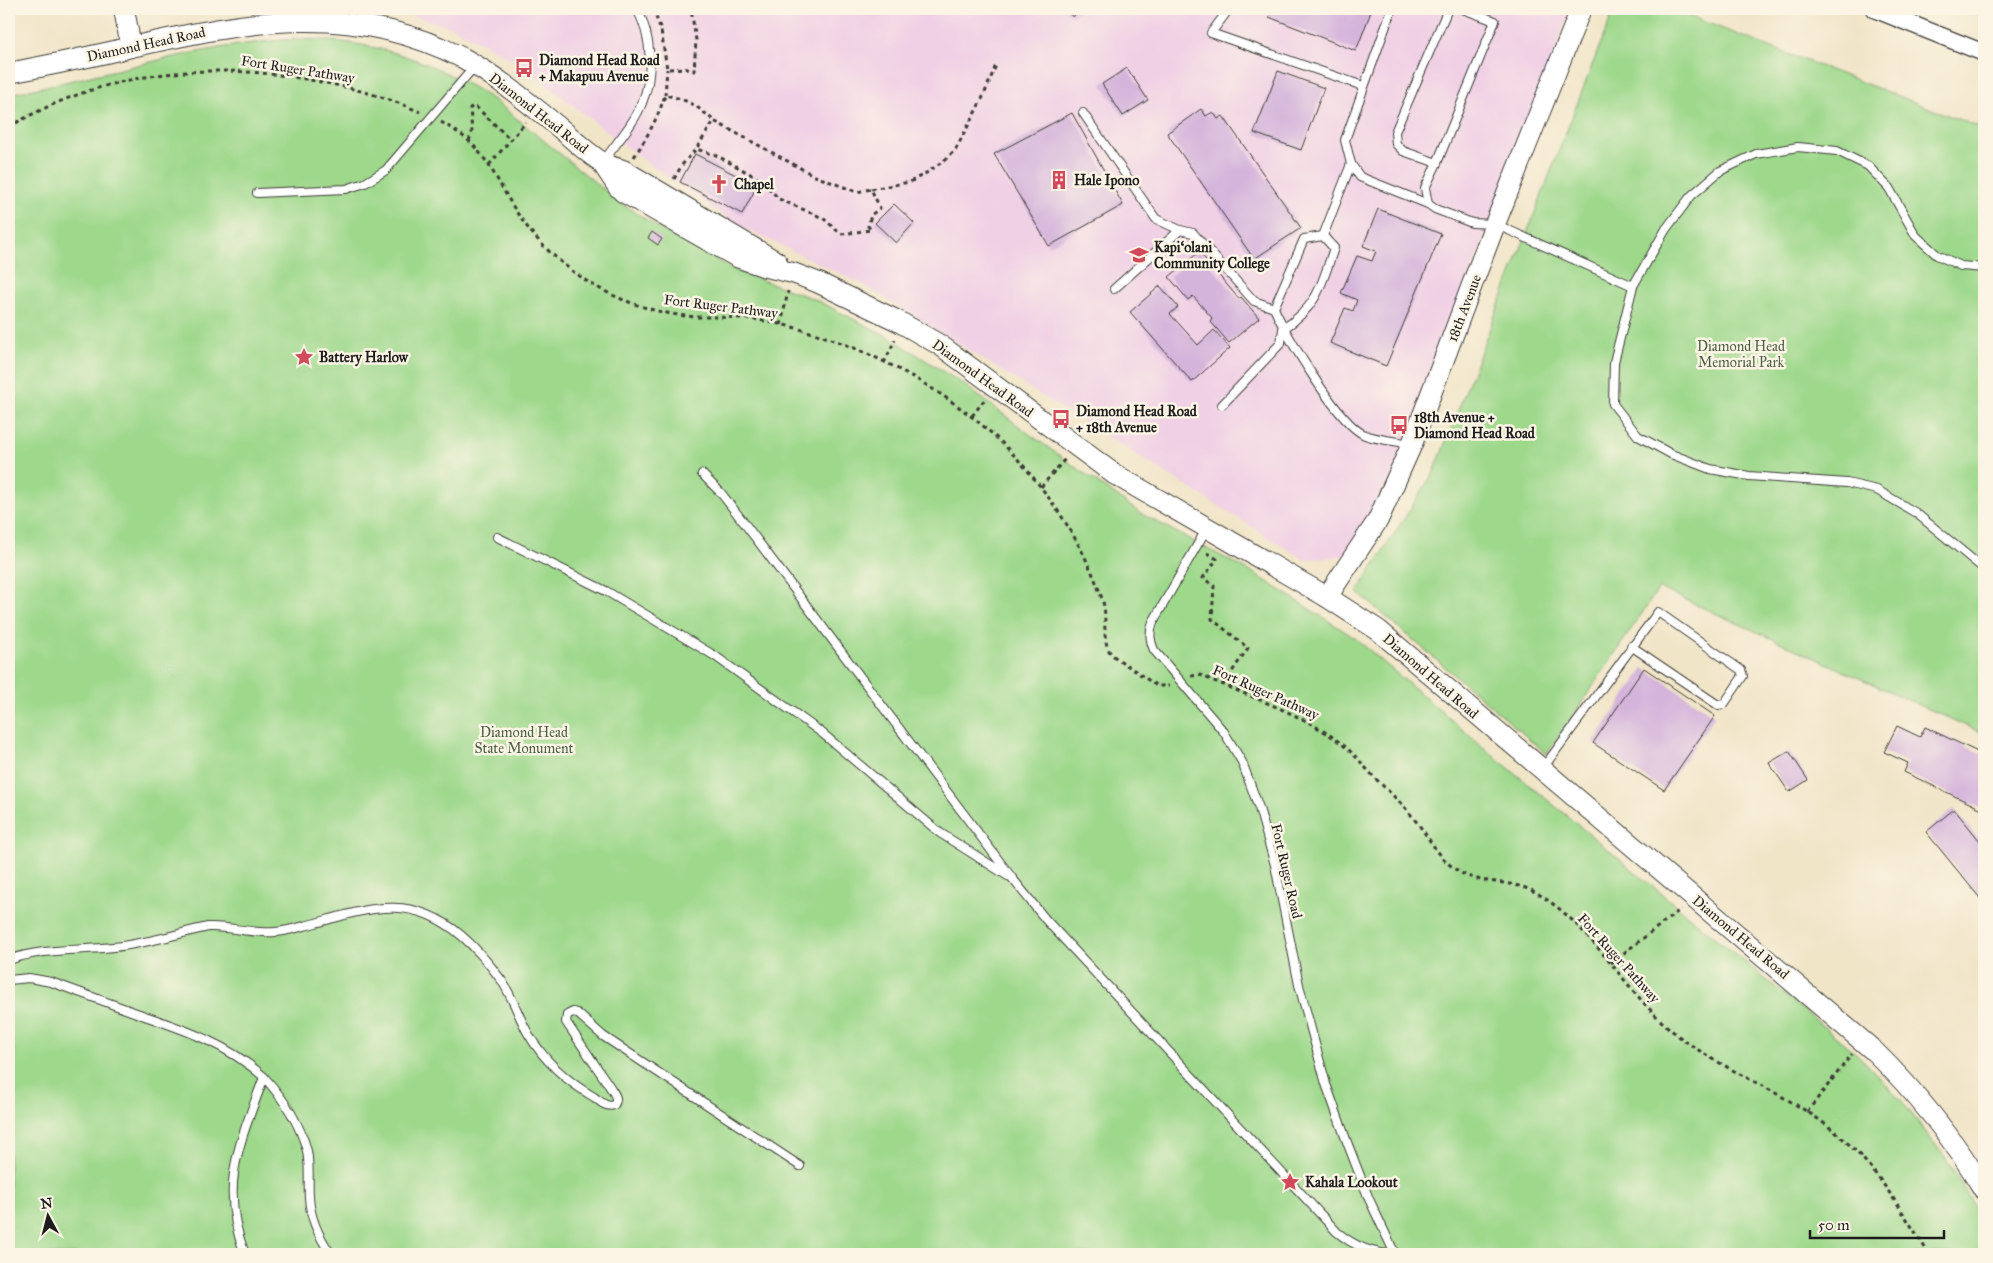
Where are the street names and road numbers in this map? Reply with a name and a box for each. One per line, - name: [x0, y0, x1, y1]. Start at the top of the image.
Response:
- street label: Diamond Head Road: [85, 24, 207, 65]
- street label: Fort Ruger Pathway: [240, 52, 356, 87]
- street label: Diamond Head Road: [486, 69, 592, 157]
- street label: 18th Avenue: [1444, 272, 1485, 344]
- street label: Fort Ruger Pathway: [663, 291, 779, 322]
- street label: Diamond Head Road: [929, 336, 1037, 421]
- street label: Diamond Head Road: [1379, 630, 1482, 722]
- street label: Fort Ruger Pathway: [1210, 661, 1322, 724]
- street label: Fort Ruger Road: [1267, 822, 1306, 920]
- street label: Diamond Head Road: [1689, 892, 1792, 983]
- street label: Fort Ruger Pathway: [1574, 910, 1664, 1007]

